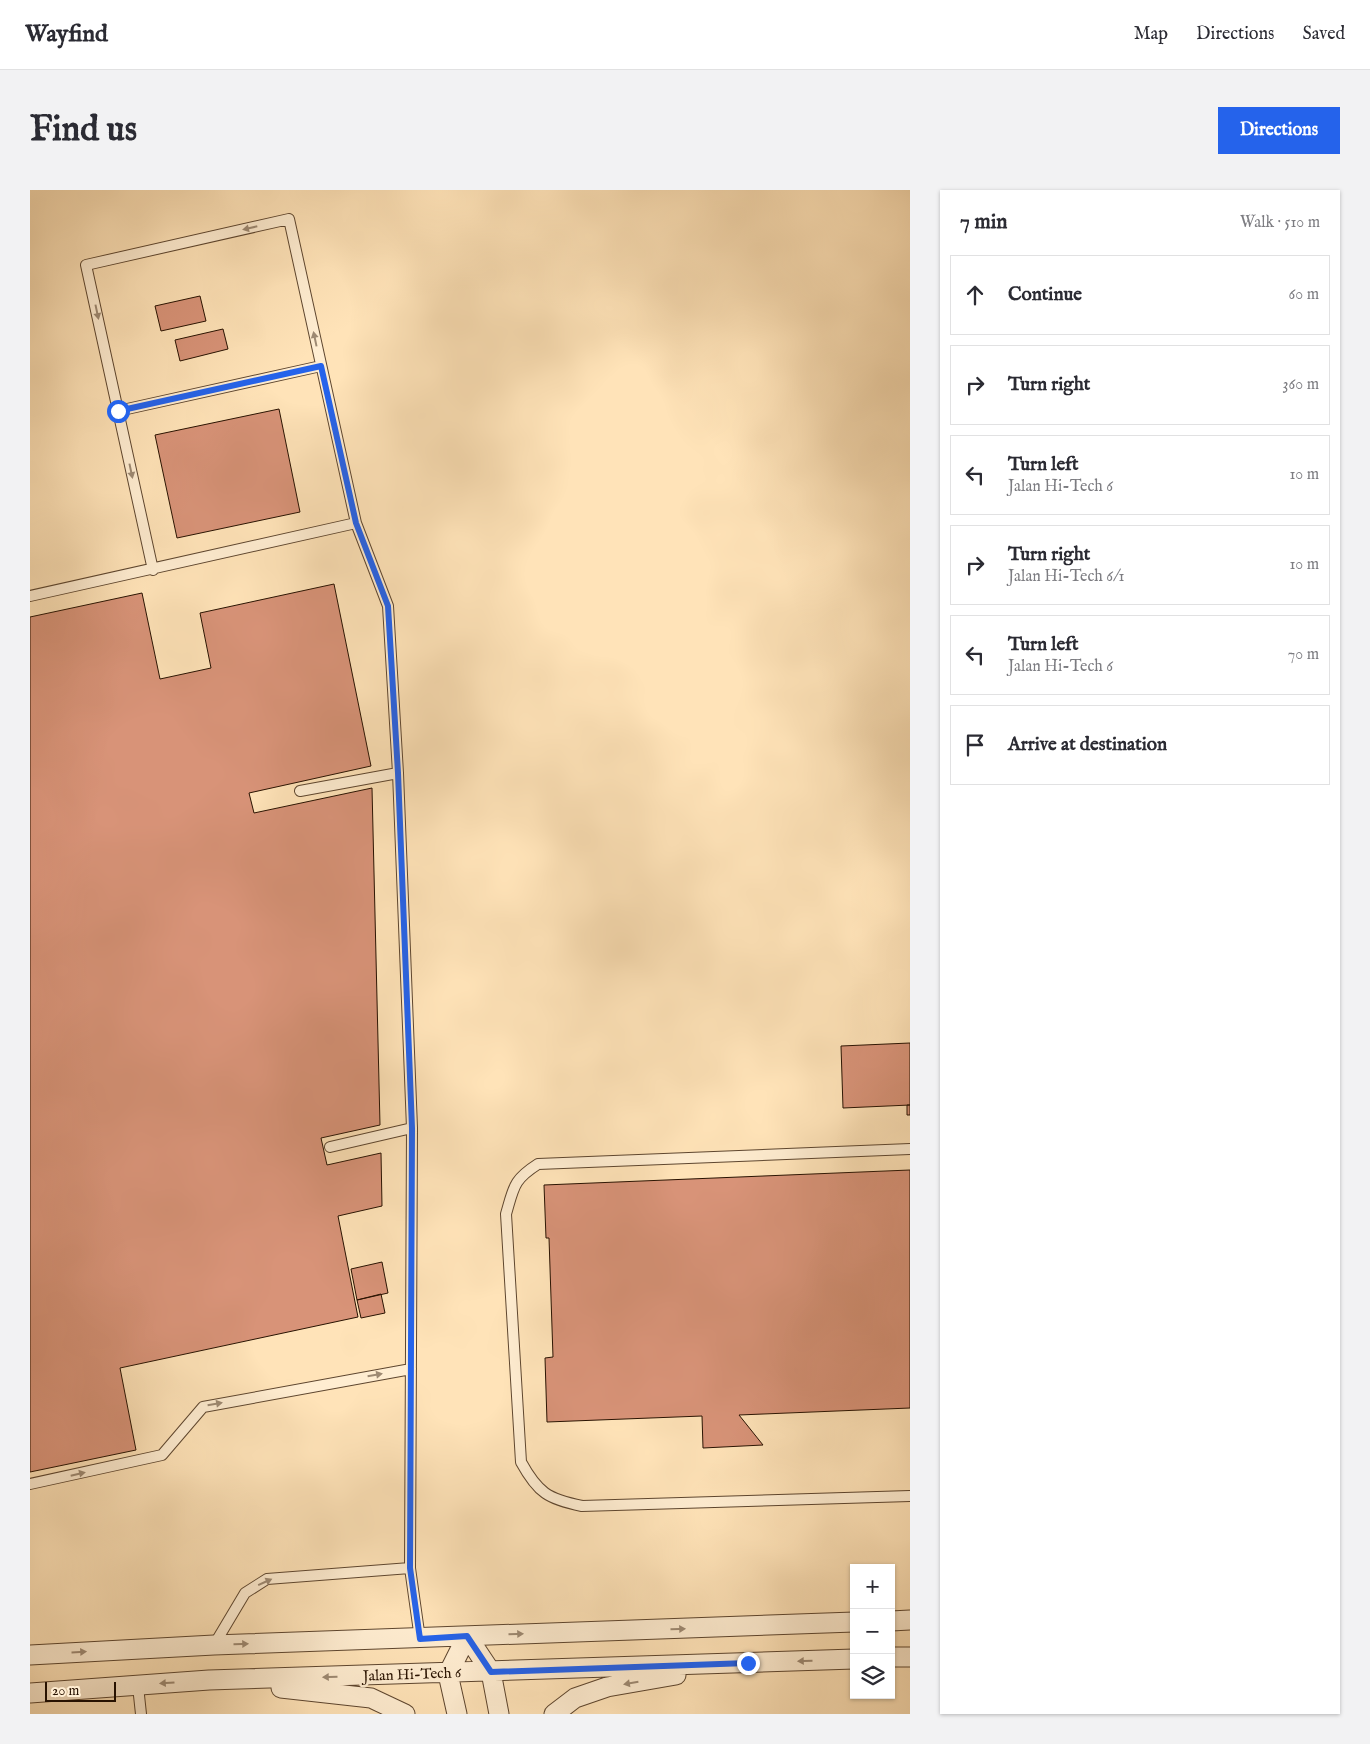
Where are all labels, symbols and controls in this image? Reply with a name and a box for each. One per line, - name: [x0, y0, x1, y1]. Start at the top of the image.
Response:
- text: Wayfind: [25, 19, 108, 50]
- text: Map: [1134, 23, 1168, 46]
- text: Directions: [1196, 23, 1274, 46]
- text: Saved: [1302, 23, 1345, 46]
- button: Directions: [1218, 107, 1340, 154]
- text: Find us: [30, 108, 137, 153]
- text: 7 min: [960, 209, 1007, 236]
- text: Walk · 510 m: [1240, 213, 1320, 233]
- one-way arrow: [243, 224, 258, 232]
- icon: ahead: [961, 281, 989, 309]
- text: Continue: [1008, 283, 1082, 307]
- text: 60 m: [1289, 285, 1319, 305]
- one-way arrow: [93, 305, 101, 320]
- one-way arrow: [311, 331, 319, 347]
- icon: right: [961, 371, 989, 399]
- text: Turn right: [1008, 373, 1090, 397]
- text: 360 m: [1283, 375, 1319, 395]
- route start: [107, 400, 130, 423]
- text: Turn left: [1008, 453, 1079, 477]
- icon: left: [961, 461, 989, 489]
- one-way arrow: [128, 464, 136, 480]
- text: 10 m: [1289, 465, 1319, 485]
- text: Jalan Hi-Tech 6: [1008, 477, 1113, 497]
- text: Turn right: [1008, 543, 1090, 567]
- icon: right: [961, 551, 989, 579]
- text: 10 m: [1289, 555, 1319, 575]
- text: Jalan Hi-Tech 6/1: [1008, 567, 1124, 587]
- text: Turn left: [1008, 633, 1079, 657]
- icon: left: [961, 641, 989, 669]
- text: 70 m: [1288, 645, 1319, 665]
- text: Jalan Hi-Tech 6: [1008, 657, 1113, 677]
- icon: arrive: [961, 731, 989, 759]
- text: Arrive at destination: [1008, 733, 1167, 757]
- one-way arrow: [368, 1371, 384, 1379]
- one-way arrow: [208, 1400, 224, 1408]
- one-way arrow: [70, 1470, 85, 1478]
- map controls: [850, 1564, 895, 1699]
- button: +: [850, 1564, 895, 1609]
- one-way arrow: [258, 1577, 272, 1585]
- button: −: [850, 1609, 895, 1654]
- one-way arrow: [671, 1624, 687, 1632]
- one-way arrow: [508, 1630, 524, 1638]
- one-way arrow: [233, 1640, 249, 1648]
- one-way arrow: [71, 1648, 87, 1656]
- route end: [737, 1652, 760, 1675]
- button: layers: [850, 1654, 895, 1699]
- one-way arrow: [797, 1657, 813, 1665]
- street label: Jalan Hi-Tech 6: [360, 1663, 462, 1686]
- one-way arrow: [321, 1673, 337, 1681]
- scale bar: [45, 1679, 116, 1702]
- one-way arrow: [623, 1679, 639, 1687]
- one-way arrow: [159, 1680, 175, 1688]
- text: 20 m: [52, 1682, 79, 1700]

